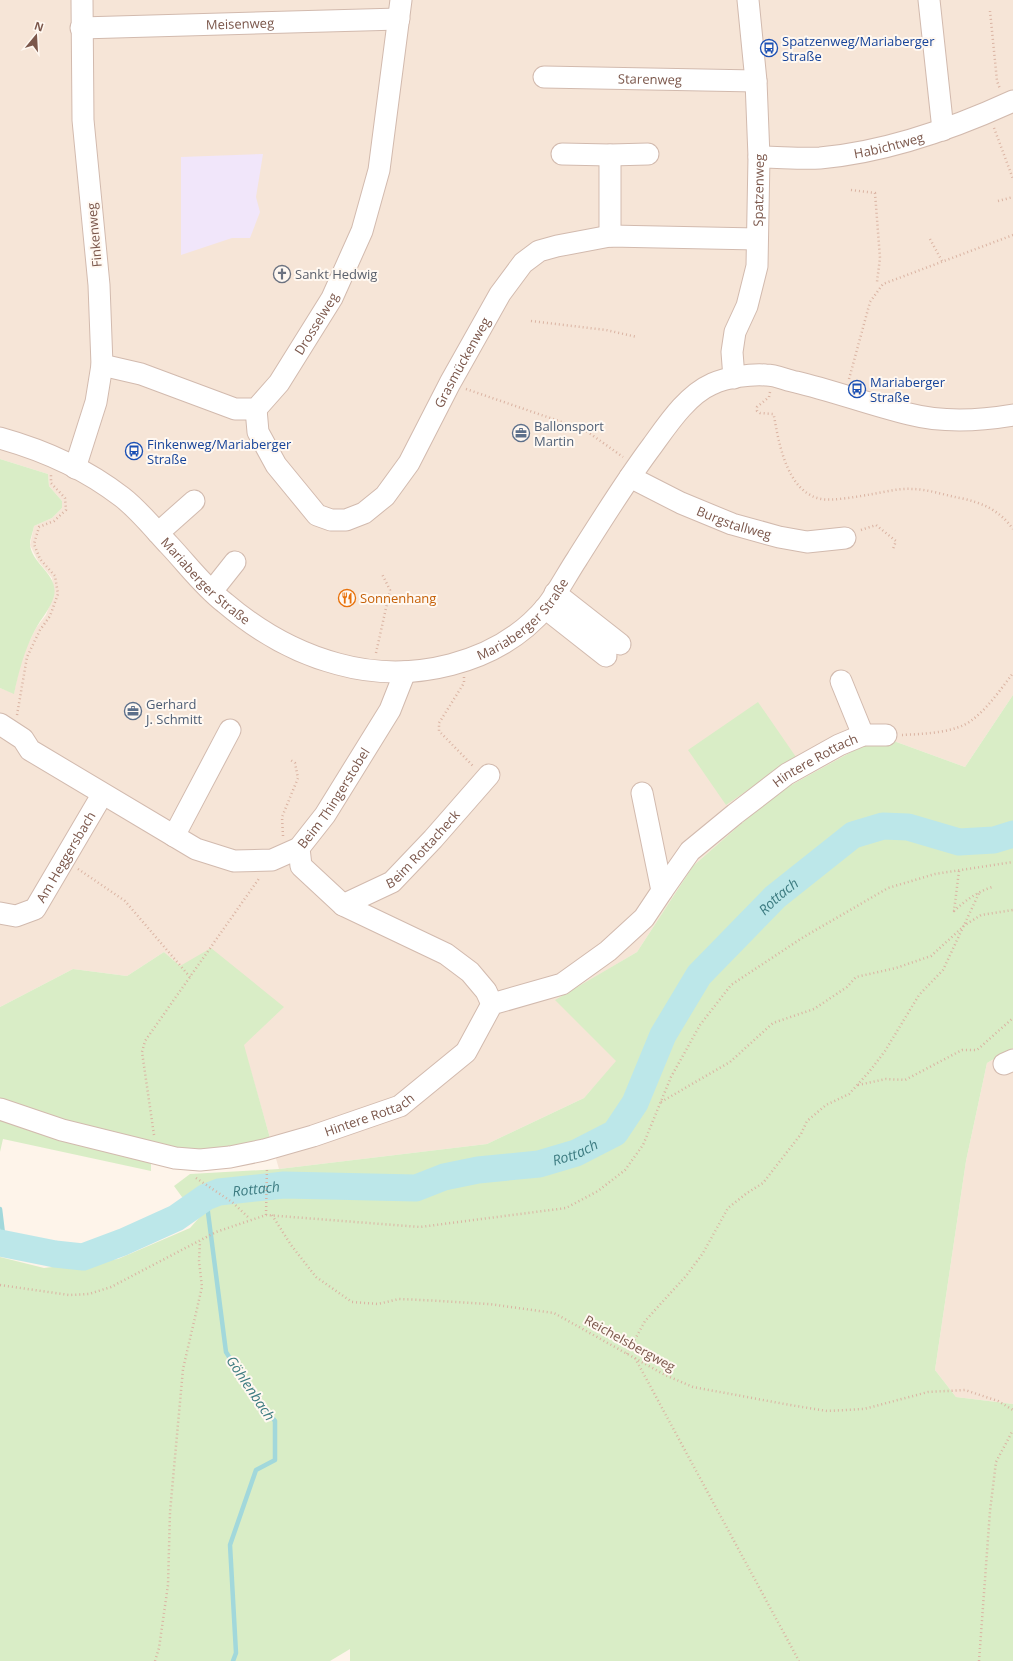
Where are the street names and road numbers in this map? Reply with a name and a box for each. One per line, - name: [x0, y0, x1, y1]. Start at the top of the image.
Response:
- street label: Meisenweg: [206, 14, 274, 33]
- street label: Starenweg: [618, 69, 682, 89]
- street label: Habichtweg: [852, 128, 926, 162]
- street label: Spatzenweg: [749, 154, 768, 227]
- street label: Finkenweg: [82, 202, 106, 268]
- street label: Drosselweg: [290, 290, 342, 358]
- street label: Grasmückenweg: [430, 314, 494, 411]
- street label: Burgstallweg: [694, 501, 773, 543]
- street label: Mariaberger Straße: [157, 533, 254, 629]
- street label: Mariaberger Straße: [474, 575, 572, 664]
- street label: Hintere Rottach: [769, 729, 860, 791]
- street label: Beim Thingerstobel: [293, 744, 374, 852]
- street label: Beim Rottacheck: [383, 806, 464, 893]
- street label: Am Heggersbach: [32, 808, 99, 906]
- street label: Hintere Rottach: [322, 1089, 418, 1140]
- street label: Reichelsbergweg: [581, 1310, 679, 1376]

